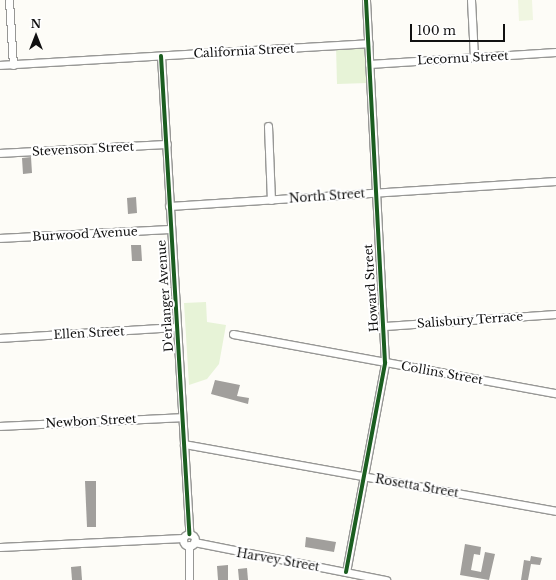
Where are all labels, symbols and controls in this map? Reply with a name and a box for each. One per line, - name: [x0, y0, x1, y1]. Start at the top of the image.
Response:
- north arrow: [16, 16, 56, 56]
- scale bar: [412, 16, 507, 42]
- text: N: [31, 17, 41, 31]
- text: 100 m: [417, 23, 456, 38]
- street label: California Street: [193, 41, 295, 61]
- street label: Lecornu Street: [417, 48, 509, 68]
- street label: Stevenson Street: [32, 139, 134, 159]
- street label: North Street: [288, 186, 366, 206]
- street label: Burwood Avenue: [32, 224, 138, 244]
- street label: D'erlanger Avenue: [154, 239, 176, 353]
- street label: Howard Street: [361, 243, 381, 333]
- street label: Salisbury Terrace: [416, 309, 524, 331]
- street label: Ellen Street: [53, 324, 125, 342]
- street label: Collins Street: [400, 359, 484, 387]
- street label: Newbon Street: [45, 411, 137, 431]
- street label: Rosetta Street: [374, 472, 460, 500]
- street label: Harvey Street: [235, 546, 321, 574]

